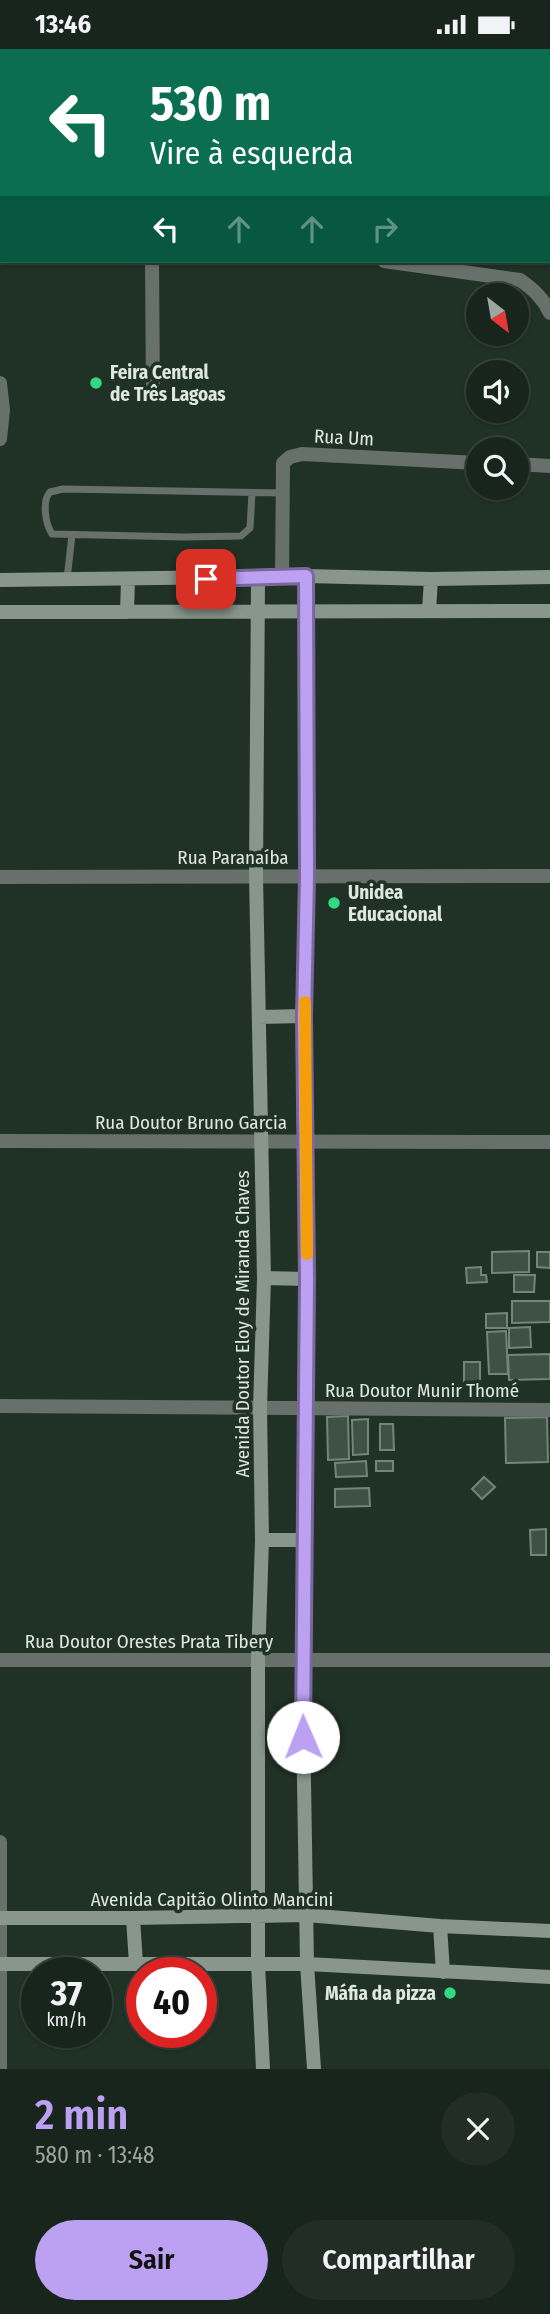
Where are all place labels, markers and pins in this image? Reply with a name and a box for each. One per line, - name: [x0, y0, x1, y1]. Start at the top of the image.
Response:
- place label: Feira Central de Três Lagoas: [110, 361, 226, 406]
- marker: Feira Central de Três Lagoas: [88, 375, 104, 391]
- pin: [176, 549, 236, 609]
- place label: Unidea Educacional: [348, 881, 443, 926]
- marker: Unidea Educacional: [326, 895, 342, 911]
- place label: Máfia da pizza: [325, 1982, 436, 2005]
- marker: Máfia da pizza: [442, 1985, 458, 2001]

